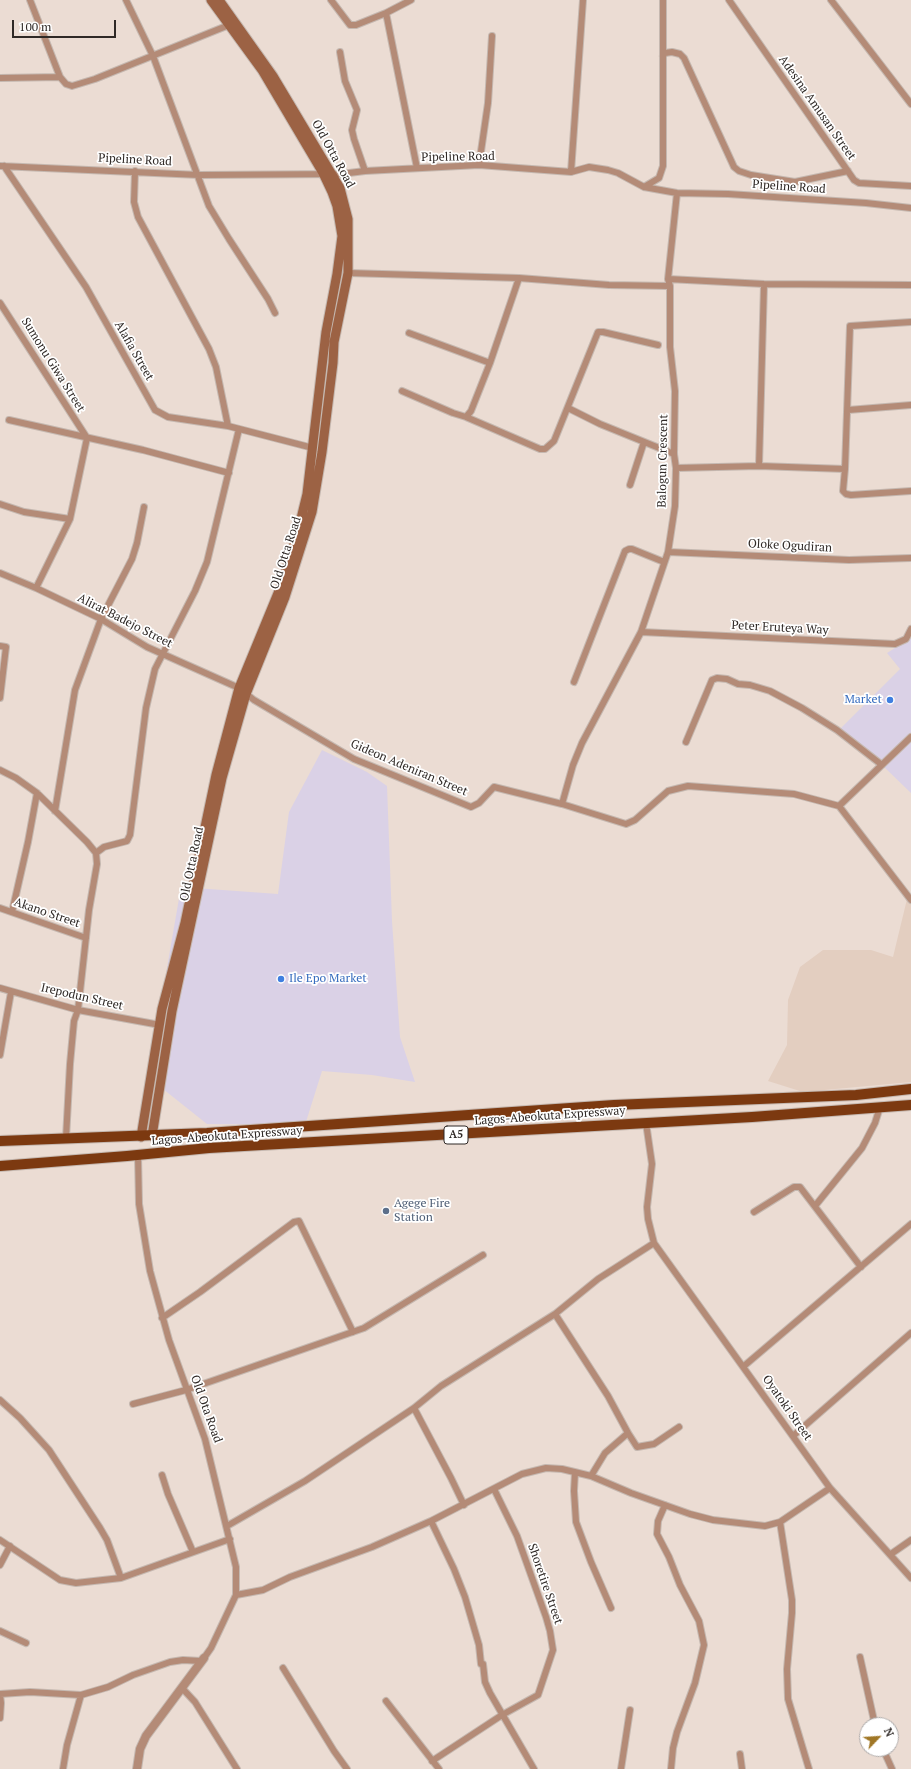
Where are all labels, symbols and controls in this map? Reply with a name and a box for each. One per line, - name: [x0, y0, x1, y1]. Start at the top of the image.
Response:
- scale bar: [14, 12, 118, 38]
- text: 100 m: [19, 19, 51, 34]
- street label: Adesina Amusan Street: [775, 53, 859, 163]
- street label: Old Otta Road: [308, 117, 358, 191]
- street label: Pipeline Road: [421, 149, 495, 165]
- street label: Pipeline Road: [98, 151, 172, 169]
- street label: Pipeline Road: [752, 177, 826, 197]
- street label: Sumonu Giwa Street: [18, 315, 88, 415]
- street label: Alafia Street: [111, 319, 157, 383]
- street label: Balogun Crescent: [655, 414, 671, 508]
- street label: Old Otta Road: [267, 515, 305, 591]
- street label: Oloke Ogudiran: [748, 537, 832, 555]
- street label: Alirat Badejo Street: [75, 591, 175, 651]
- street label: Peter Eruteya Way: [731, 618, 829, 638]
- place label: Market: [844, 693, 882, 707]
- marker: Market: [885, 695, 895, 705]
- street label: Gideon Adeniran Street: [348, 737, 470, 799]
- street label: Old Otta Road: [177, 826, 207, 902]
- street label: Akano Street: [12, 895, 82, 931]
- place label: Ile Epo Market: [289, 972, 367, 986]
- marker: Ile Epo Market: [276, 974, 286, 984]
- street label: Irepodun Street: [40, 981, 124, 1013]
- street label: Lagos-Abeokuta Expressway: [474, 1104, 626, 1128]
- street label: Lagos-Abeokuta Expressway: [151, 1124, 303, 1148]
- road number: A5: [444, 1126, 468, 1144]
- place label: Agege Fire Station: [394, 1197, 450, 1225]
- marker: Agege Fire Station: [381, 1206, 391, 1216]
- street label: Oyatoki Street: [759, 1372, 815, 1444]
- street label: Old Ota Road: [187, 1373, 225, 1445]
- street label: Shoretire Street: [524, 1542, 566, 1626]
- north arrow: [859, 1717, 899, 1757]
- text: N: [881, 1726, 897, 1739]

